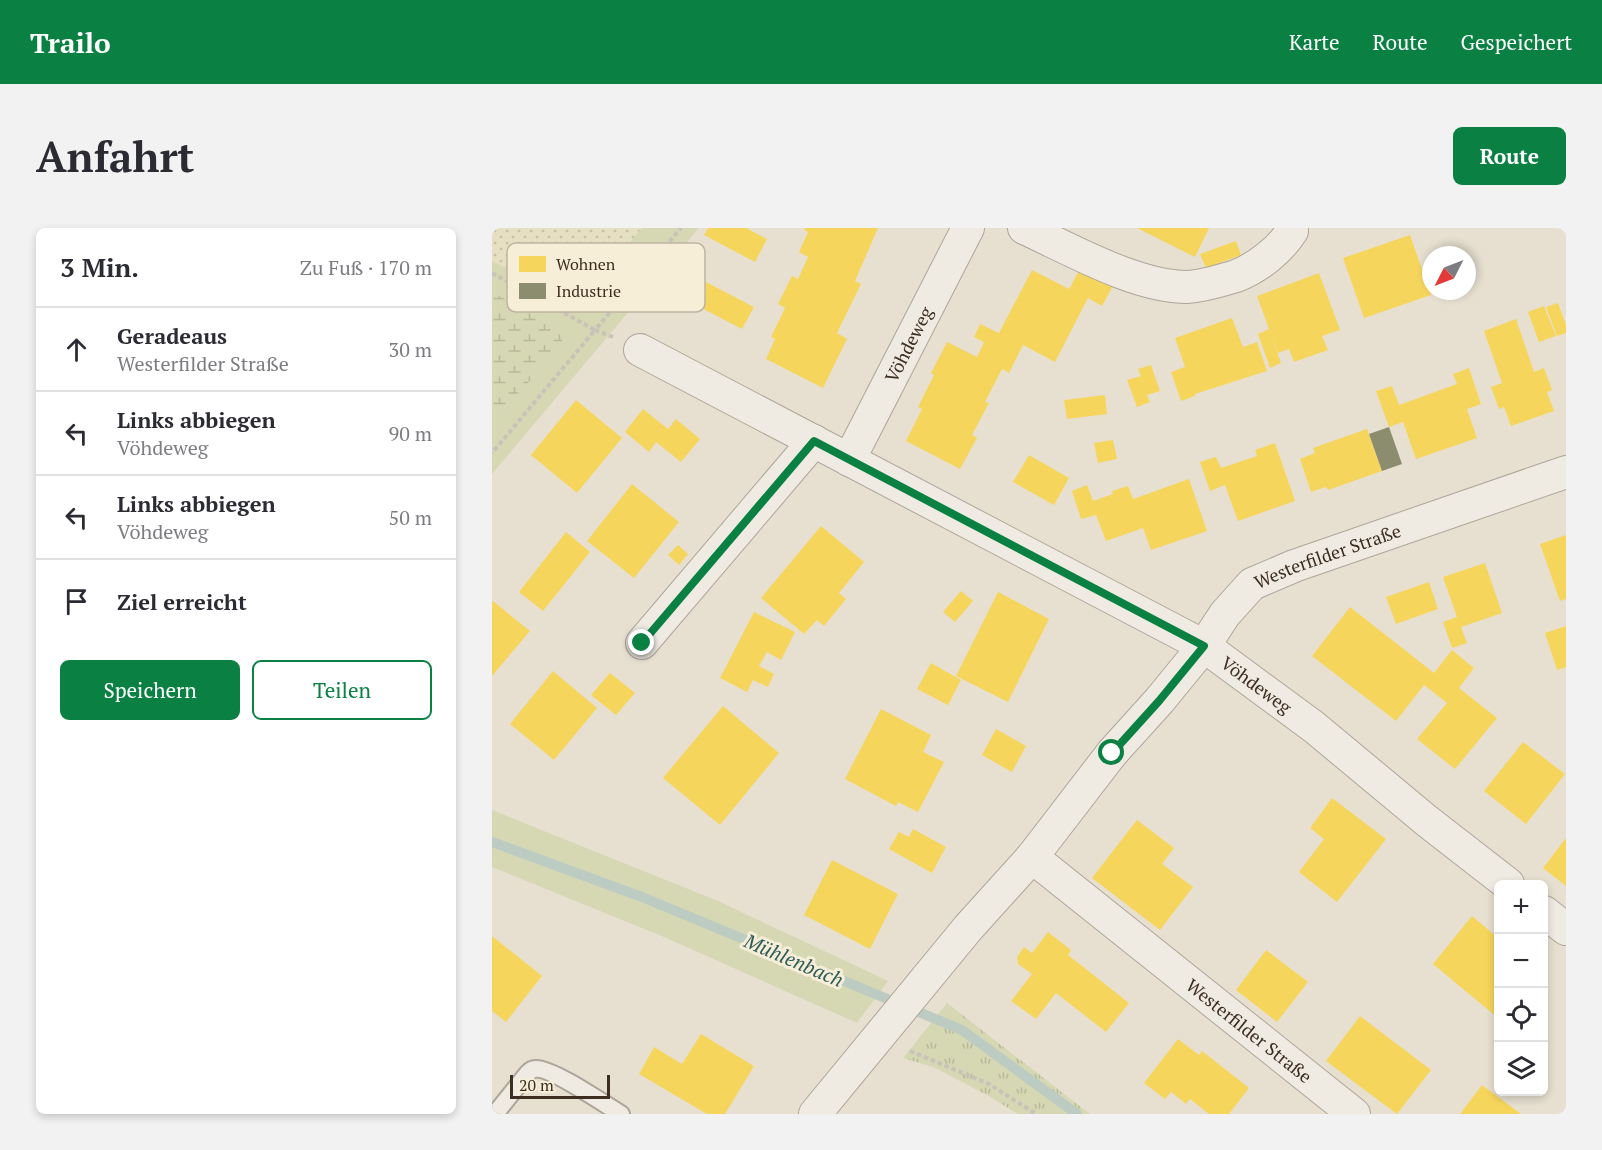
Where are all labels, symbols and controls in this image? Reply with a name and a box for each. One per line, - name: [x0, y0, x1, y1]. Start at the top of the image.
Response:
- text: Trailo: [30, 24, 111, 61]
- text: Karte: [1289, 28, 1340, 56]
- text: Route: [1373, 28, 1428, 56]
- text: Gespeichert: [1461, 28, 1572, 56]
- button: Route: [1453, 127, 1566, 185]
- text: Anfahrt: [36, 128, 194, 184]
- legend: [507, 243, 705, 312]
- north arrow: [1422, 246, 1476, 300]
- text: 3 Min.: [60, 250, 139, 284]
- text: Wohnen: [556, 253, 616, 275]
- text: Zu Fuß · 170 m: [300, 254, 432, 281]
- text: Industrie: [556, 280, 621, 302]
- street label: Vöhdeweg: [879, 302, 938, 386]
- text: Geradeaus: [117, 321, 227, 350]
- icon: ahead: [60, 333, 93, 366]
- text: 30 m: [389, 336, 432, 363]
- text: Westerfilder Straße: [117, 350, 289, 377]
- text: Links abbiegen: [117, 405, 276, 434]
- icon: left: [60, 417, 93, 450]
- text: 90 m: [389, 420, 432, 447]
- text: Vöhdeweg: [117, 434, 208, 461]
- text: Links abbiegen: [117, 489, 276, 518]
- icon: left: [60, 501, 93, 534]
- text: 50 m: [389, 504, 432, 531]
- text: Vöhdeweg: [117, 518, 208, 545]
- street label: Westerfilder Straße: [1250, 518, 1404, 594]
- icon: arrive: [60, 585, 93, 618]
- text: Ziel erreicht: [117, 587, 247, 616]
- route end: [628, 629, 654, 655]
- street label: Vöhdeweg: [1216, 651, 1297, 719]
- button: Speichern: [60, 660, 240, 720]
- button: Teilen: [252, 660, 432, 720]
- route start: [1098, 739, 1124, 765]
- map controls: [1494, 880, 1548, 1096]
- button: +: [1494, 880, 1548, 934]
- water label: Mühlenbach: [739, 927, 848, 993]
- button: −: [1494, 934, 1548, 988]
- street label: Westerfilder Straße: [1181, 973, 1317, 1088]
- button: locate: [1494, 988, 1548, 1042]
- button: layers: [1494, 1042, 1548, 1096]
- scale bar: [510, 1072, 610, 1100]
- text: 20 m: [519, 1074, 554, 1096]

